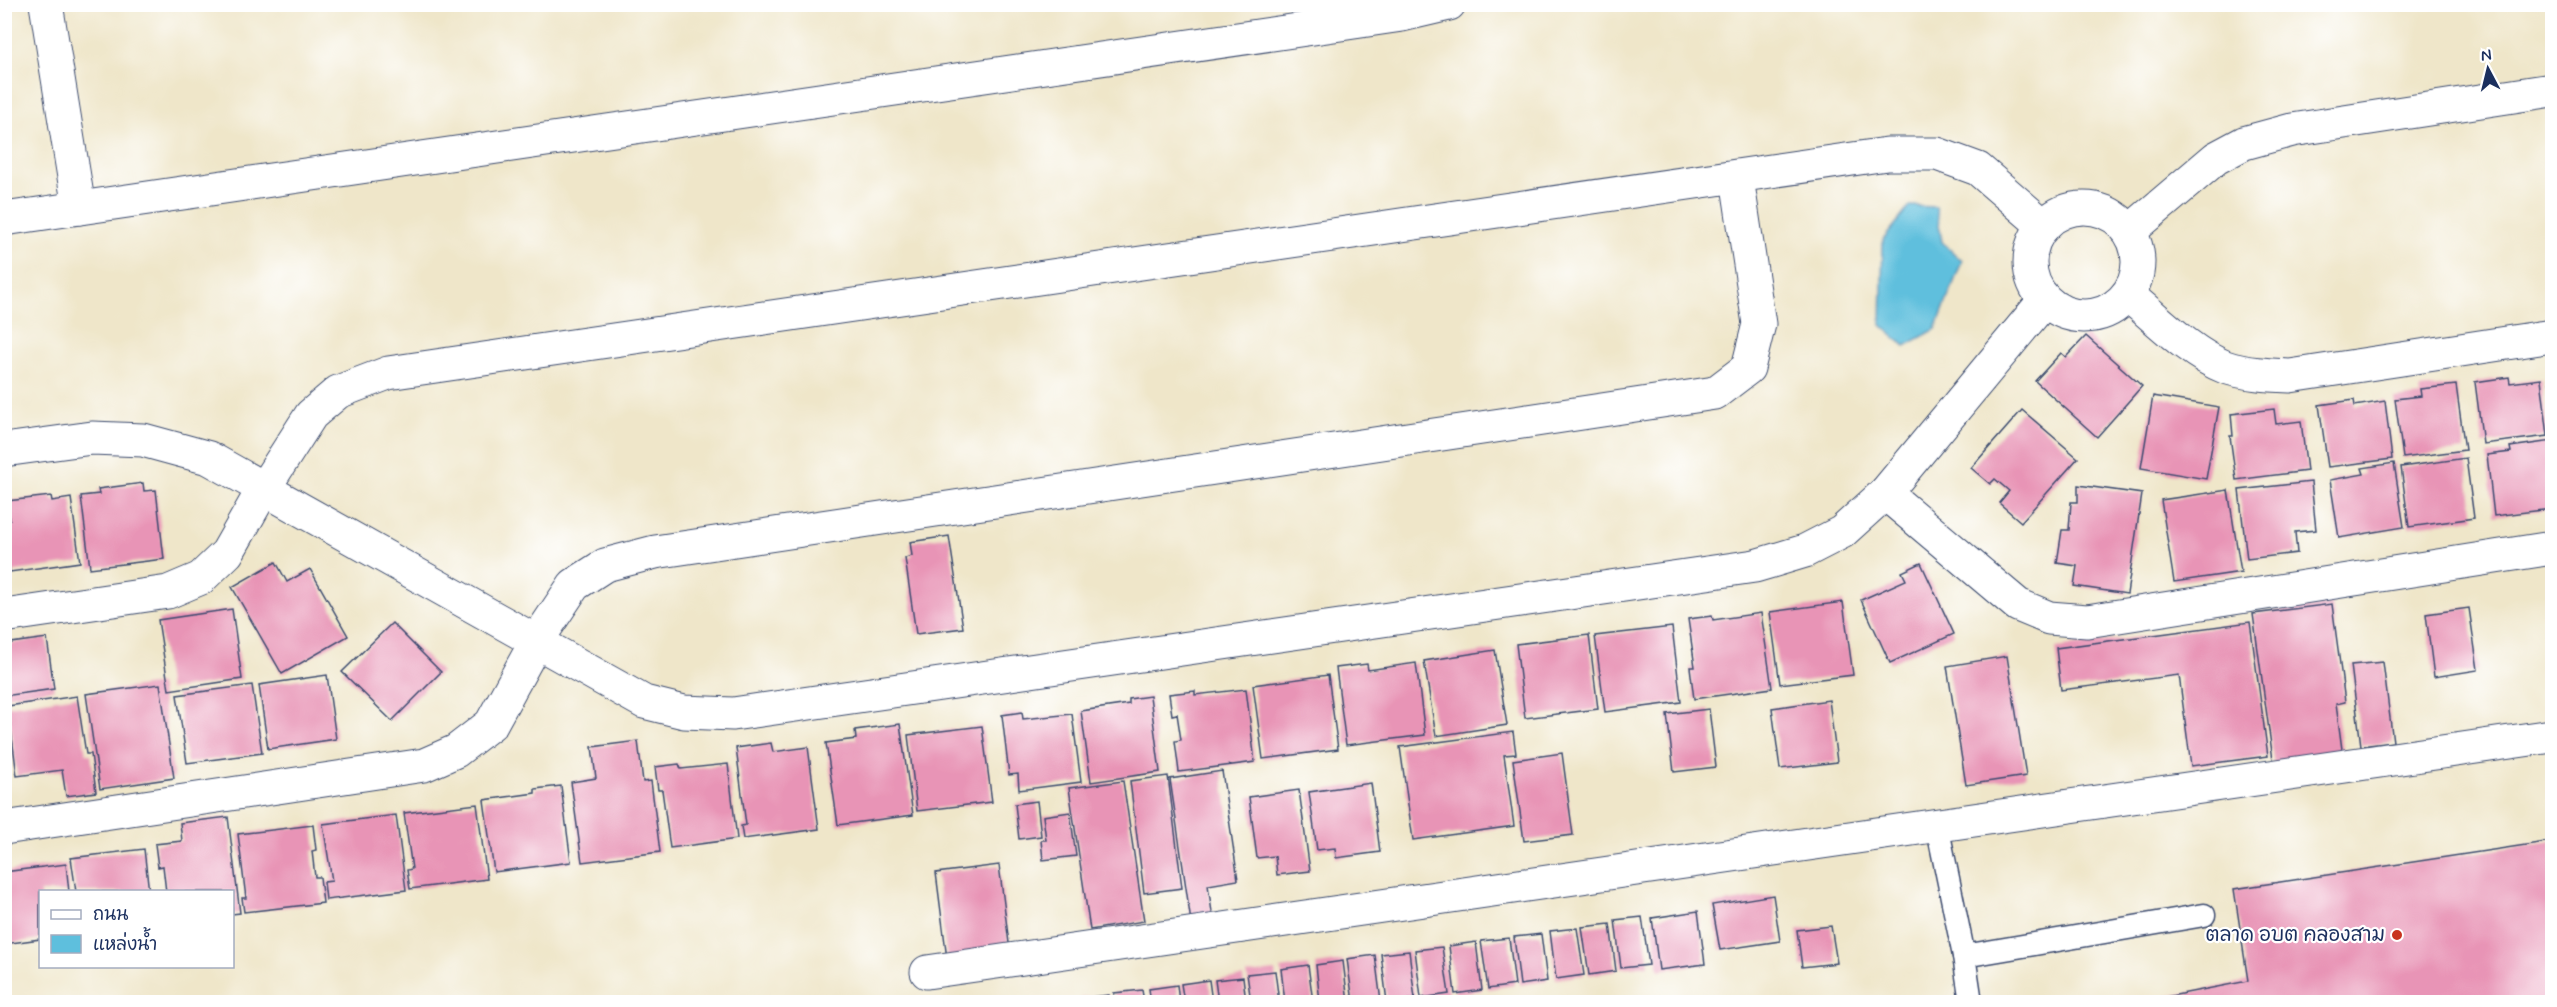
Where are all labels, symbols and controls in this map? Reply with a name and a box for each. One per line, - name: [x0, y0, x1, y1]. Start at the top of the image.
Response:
- north arrow: [2458, 39, 2518, 99]
- text: N: [2480, 45, 2493, 67]
- legend: [39, 890, 234, 968]
- text: ถนน: [93, 903, 128, 927]
- place label: ตลาด อบต คลองสาม: [2205, 922, 2385, 949]
- text: แหล่งน้ำ: [93, 927, 157, 957]
- marker: ตลาด อบต คลองสาม: [2390, 928, 2404, 942]

